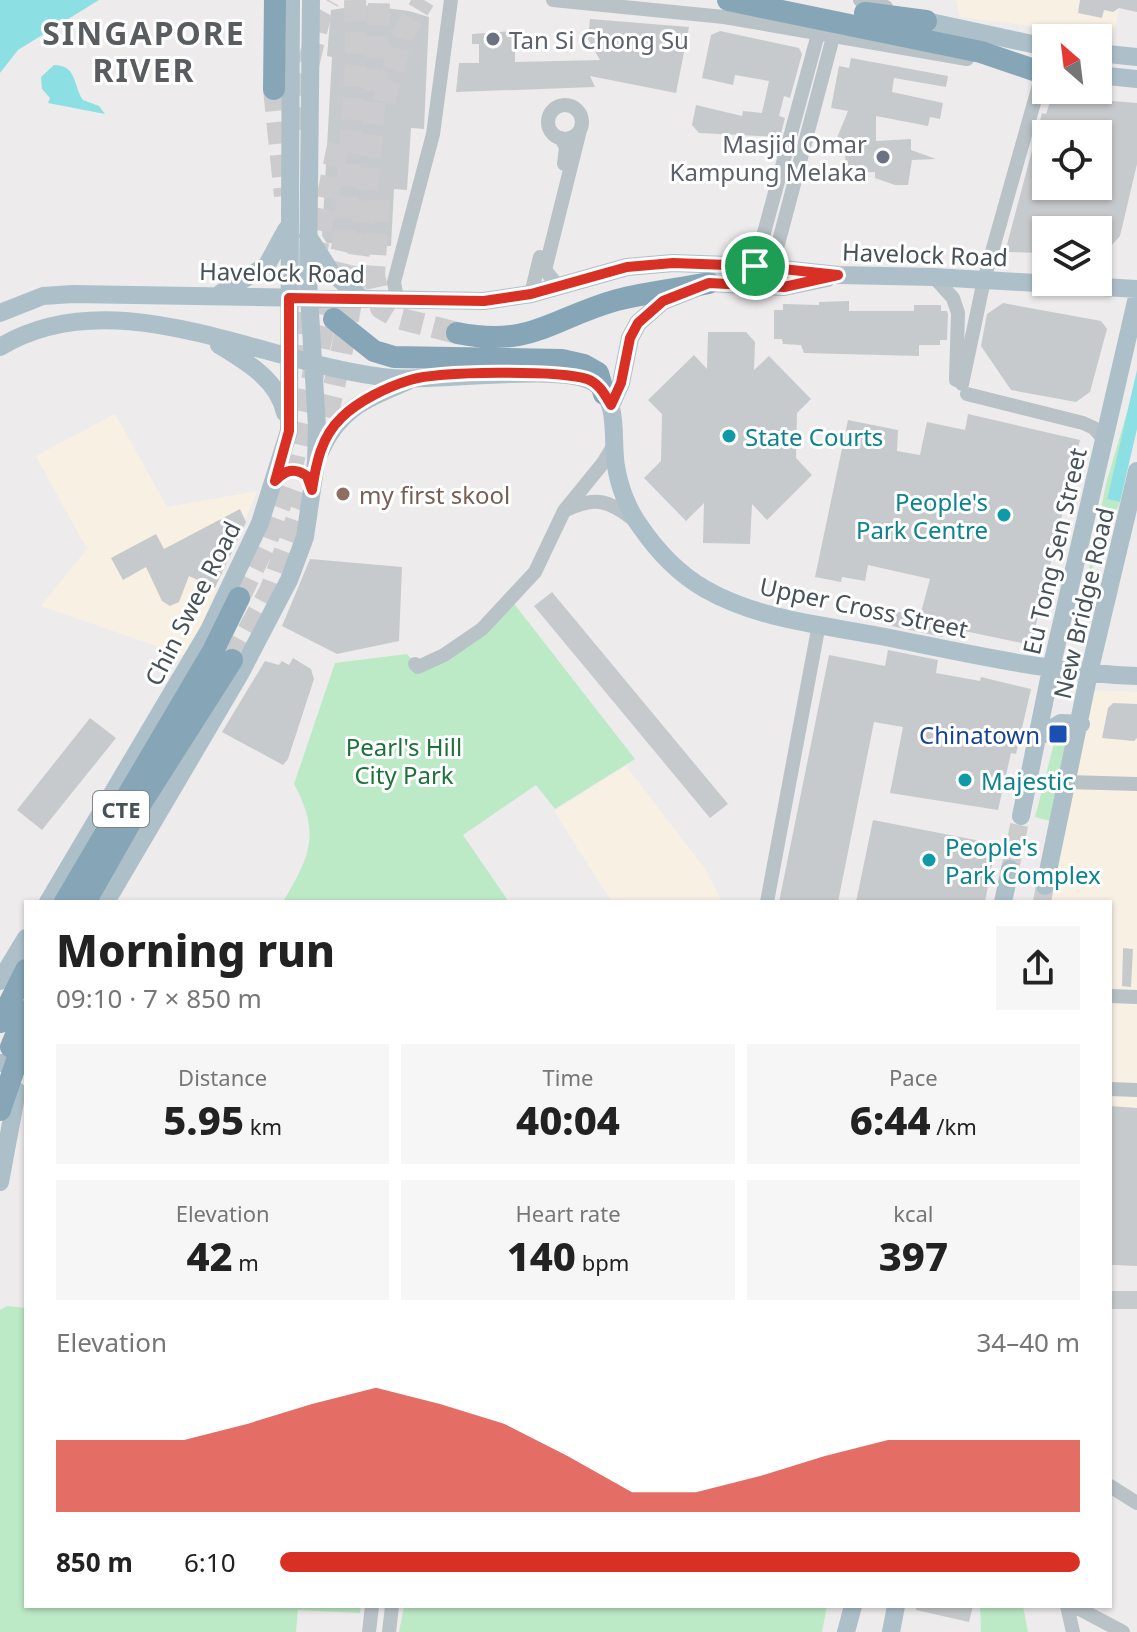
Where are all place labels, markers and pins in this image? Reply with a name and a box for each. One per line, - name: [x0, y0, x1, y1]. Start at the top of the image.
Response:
- place label: Tan Si Chong Su: [509, 23, 689, 56]
- marker: Tan Si Chong Su: [484, 30, 502, 48]
- place label: Masjid Omar Kampung Melaka: [670, 127, 867, 188]
- marker: Masjid Omar Kampung Melaka: [874, 148, 892, 166]
- pin: [721, 232, 789, 300]
- place label: State Courts: [745, 420, 883, 453]
- marker: State Courts: [720, 427, 738, 445]
- place label: my first skool: [359, 478, 510, 511]
- marker: my first skool: [334, 485, 352, 503]
- place label: People's Park Centre: [856, 485, 988, 546]
- marker: People's Park Centre: [995, 506, 1013, 524]
- place label: Chinatown: [919, 718, 1040, 751]
- marker: Chinatown: [1047, 723, 1069, 745]
- place label: Majestic: [981, 764, 1074, 797]
- marker: Majestic: [956, 771, 974, 789]
- place label: People's Park Complex: [945, 830, 1101, 891]
- marker: People's Park Complex: [920, 851, 938, 869]

